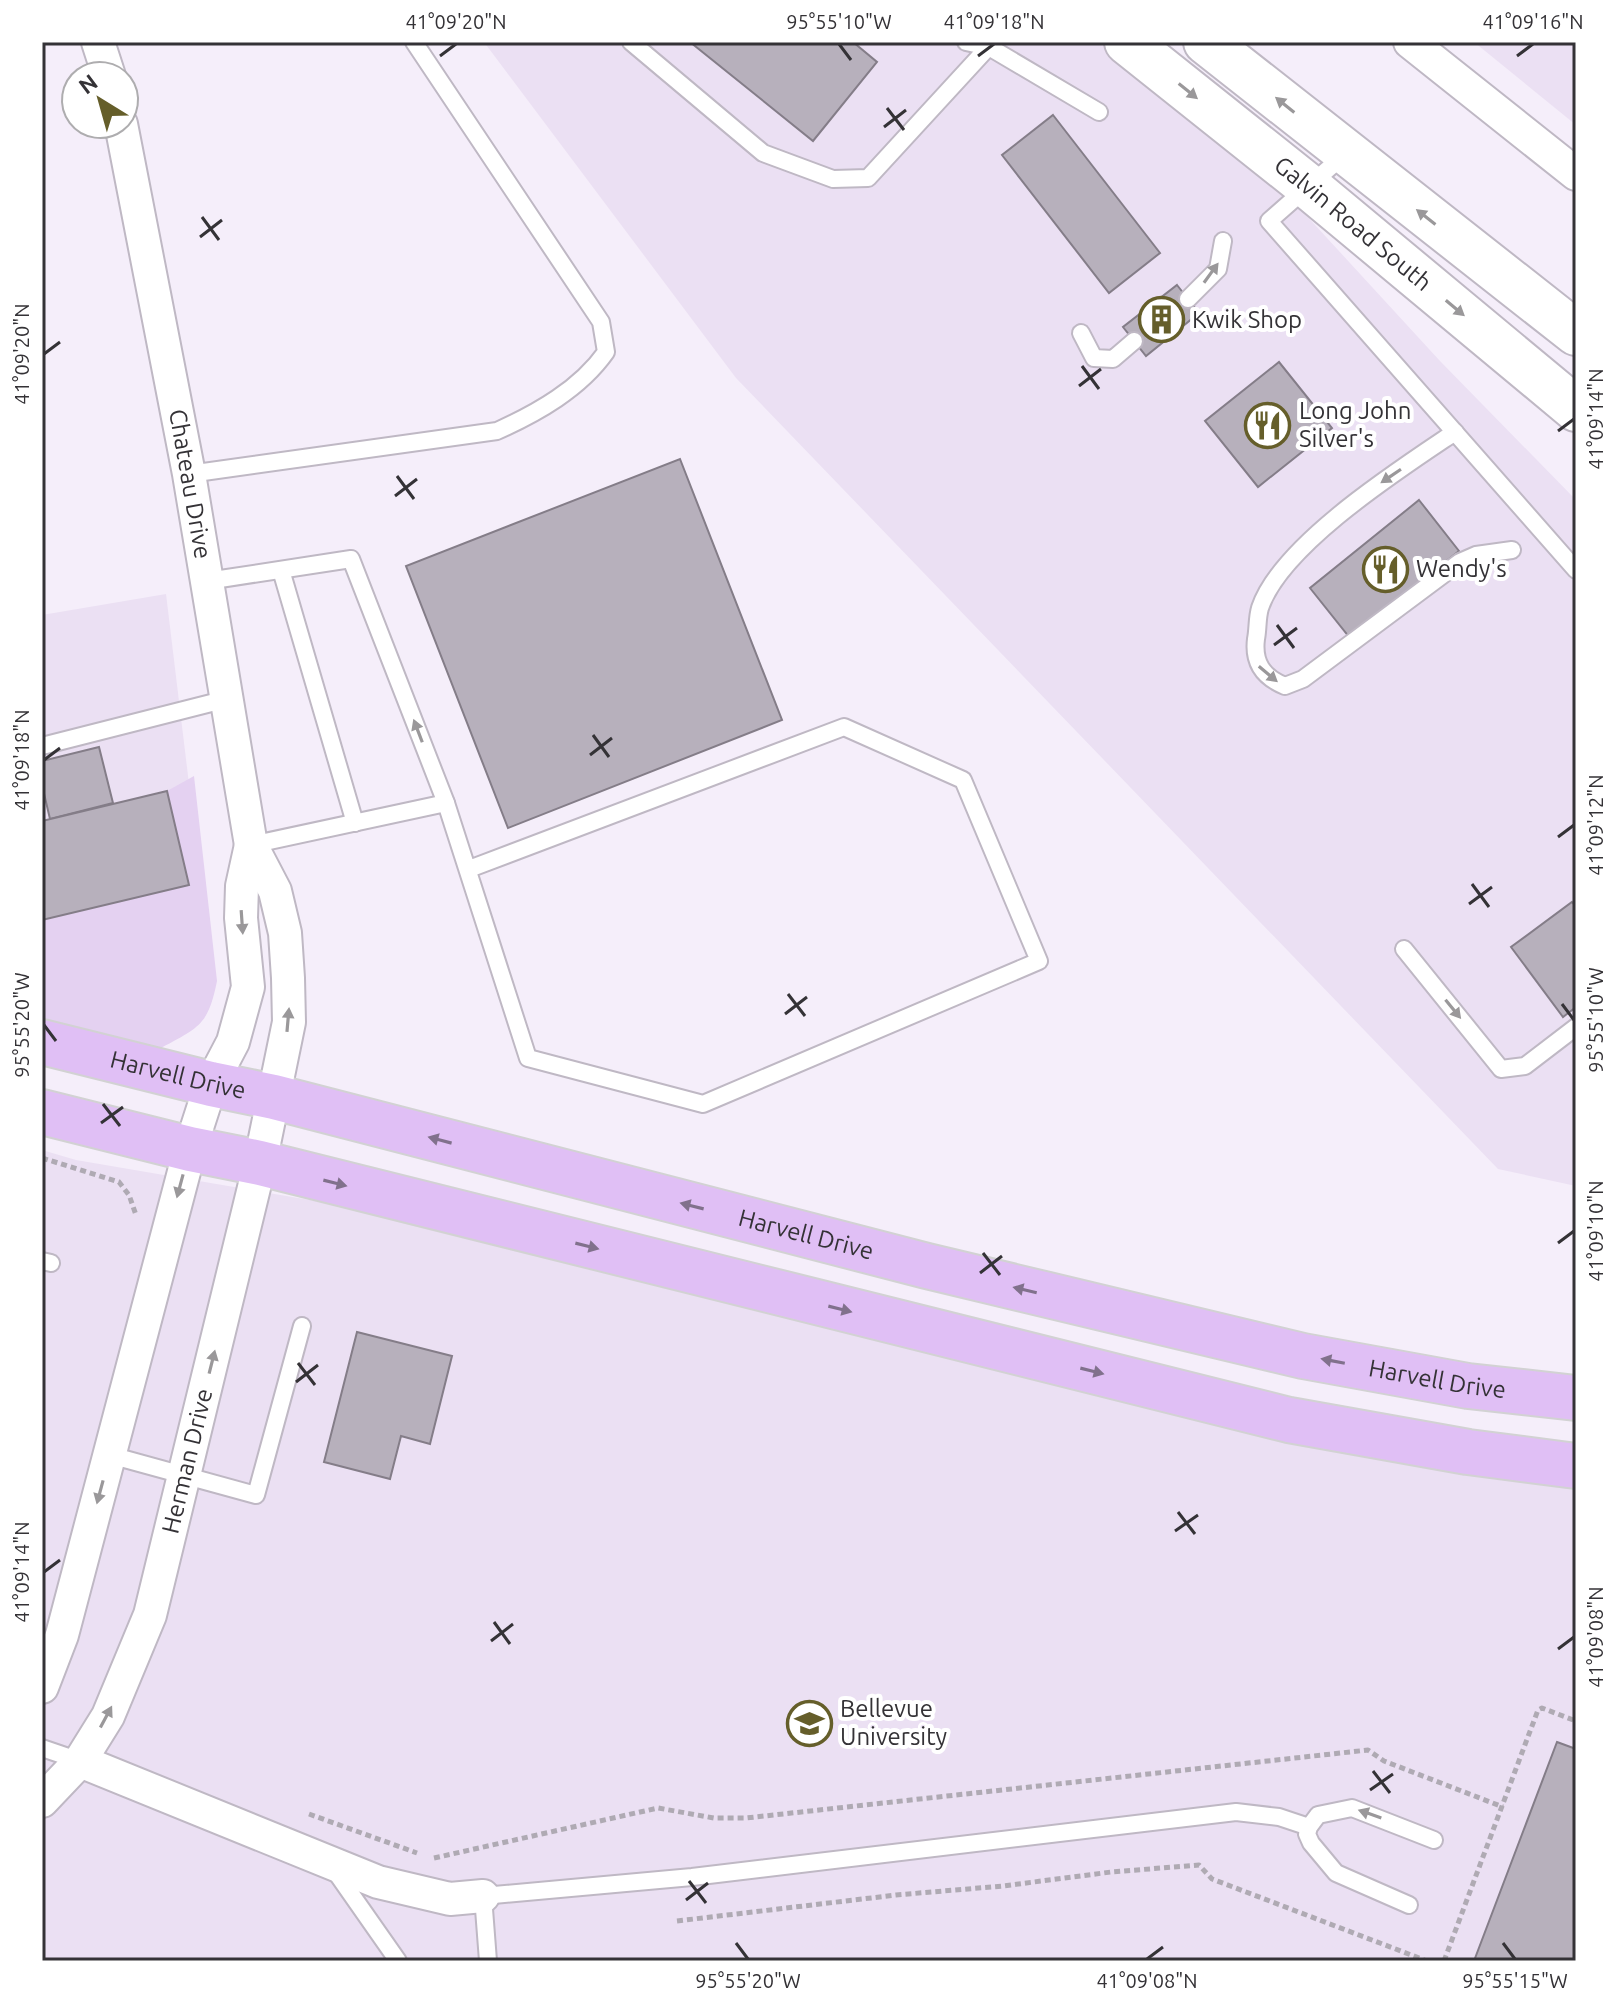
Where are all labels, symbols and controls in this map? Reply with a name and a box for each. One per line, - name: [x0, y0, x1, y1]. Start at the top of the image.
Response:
- text: 41°09'20"N: [405, 10, 507, 33]
- text: 95°55'10"W: [786, 10, 892, 33]
- text: 41°09'18"N: [943, 10, 1045, 33]
- text: 41°09'16"N: [1482, 10, 1584, 33]
- north arrow: [60, 60, 140, 140]
- text: N: [74, 69, 102, 99]
- one-way arrow: [1178, 82, 1198, 98]
- one-way arrow: [1275, 98, 1295, 114]
- street label: Galvin Road South: [1269, 151, 1437, 296]
- one-way arrow: [1416, 209, 1436, 225]
- one-way arrow: [1203, 262, 1219, 284]
- building icon: Kwik Shop: [1137, 296, 1185, 344]
- one-way arrow: [1445, 299, 1465, 316]
- text: 41°09'20"N: [10, 303, 33, 405]
- place label: Kwik Shop: [1192, 306, 1302, 333]
- text: 41°09'14"N: [1584, 368, 1607, 470]
- place label: Long John Silver's: [1299, 397, 1412, 452]
- restaurant icon: Long John Silver's: [1244, 401, 1292, 449]
- street label: Chateau Drive: [164, 407, 217, 561]
- one-way arrow: [1380, 468, 1401, 483]
- restaurant icon: Wendy's: [1361, 545, 1409, 593]
- place label: Wendy's: [1416, 555, 1507, 582]
- one-way arrow: [1258, 665, 1278, 683]
- text: 41°09'18"N: [10, 709, 33, 811]
- one-way arrow: [411, 719, 424, 743]
- text: 41°09'12"N: [1584, 774, 1607, 876]
- one-way arrow: [236, 910, 249, 935]
- text: 95°55'10"W: [1584, 967, 1607, 1073]
- text: 95°55'20"W: [10, 972, 33, 1078]
- one-way arrow: [1444, 999, 1460, 1019]
- one-way arrow: [281, 1007, 294, 1032]
- street label: Harvell Drive: [108, 1045, 248, 1104]
- one-way arrow: [427, 1134, 452, 1146]
- one-way arrow: [174, 1173, 186, 1198]
- one-way arrow: [323, 1177, 348, 1190]
- text: 41°09'10"N: [1584, 1180, 1607, 1282]
- one-way arrow: [679, 1199, 704, 1211]
- street label: Harvell Drive: [736, 1204, 877, 1265]
- one-way arrow: [575, 1240, 600, 1252]
- one-way arrow: [1013, 1283, 1038, 1295]
- one-way arrow: [827, 1303, 852, 1315]
- one-way arrow: [206, 1349, 218, 1374]
- street label: Harvell Drive: [1367, 1354, 1507, 1403]
- one-way arrow: [1320, 1355, 1345, 1367]
- one-way arrow: [1080, 1366, 1105, 1378]
- street label: Herman Drive: [156, 1386, 218, 1536]
- one-way arrow: [94, 1479, 106, 1504]
- text: 41°09'14"N: [10, 1521, 33, 1623]
- text: 41°09'08"N: [1584, 1586, 1607, 1688]
- place label: Bellevue University: [840, 1695, 948, 1750]
- school or university icon: Bellevue University: [785, 1699, 833, 1747]
- one-way arrow: [99, 1706, 113, 1728]
- one-way arrow: [1358, 1808, 1382, 1820]
- text: 95°55'20"W: [695, 1969, 801, 1992]
- text: 41°09'08"N: [1096, 1969, 1198, 1992]
- text: 95°55'15"W: [1462, 1969, 1568, 1992]

